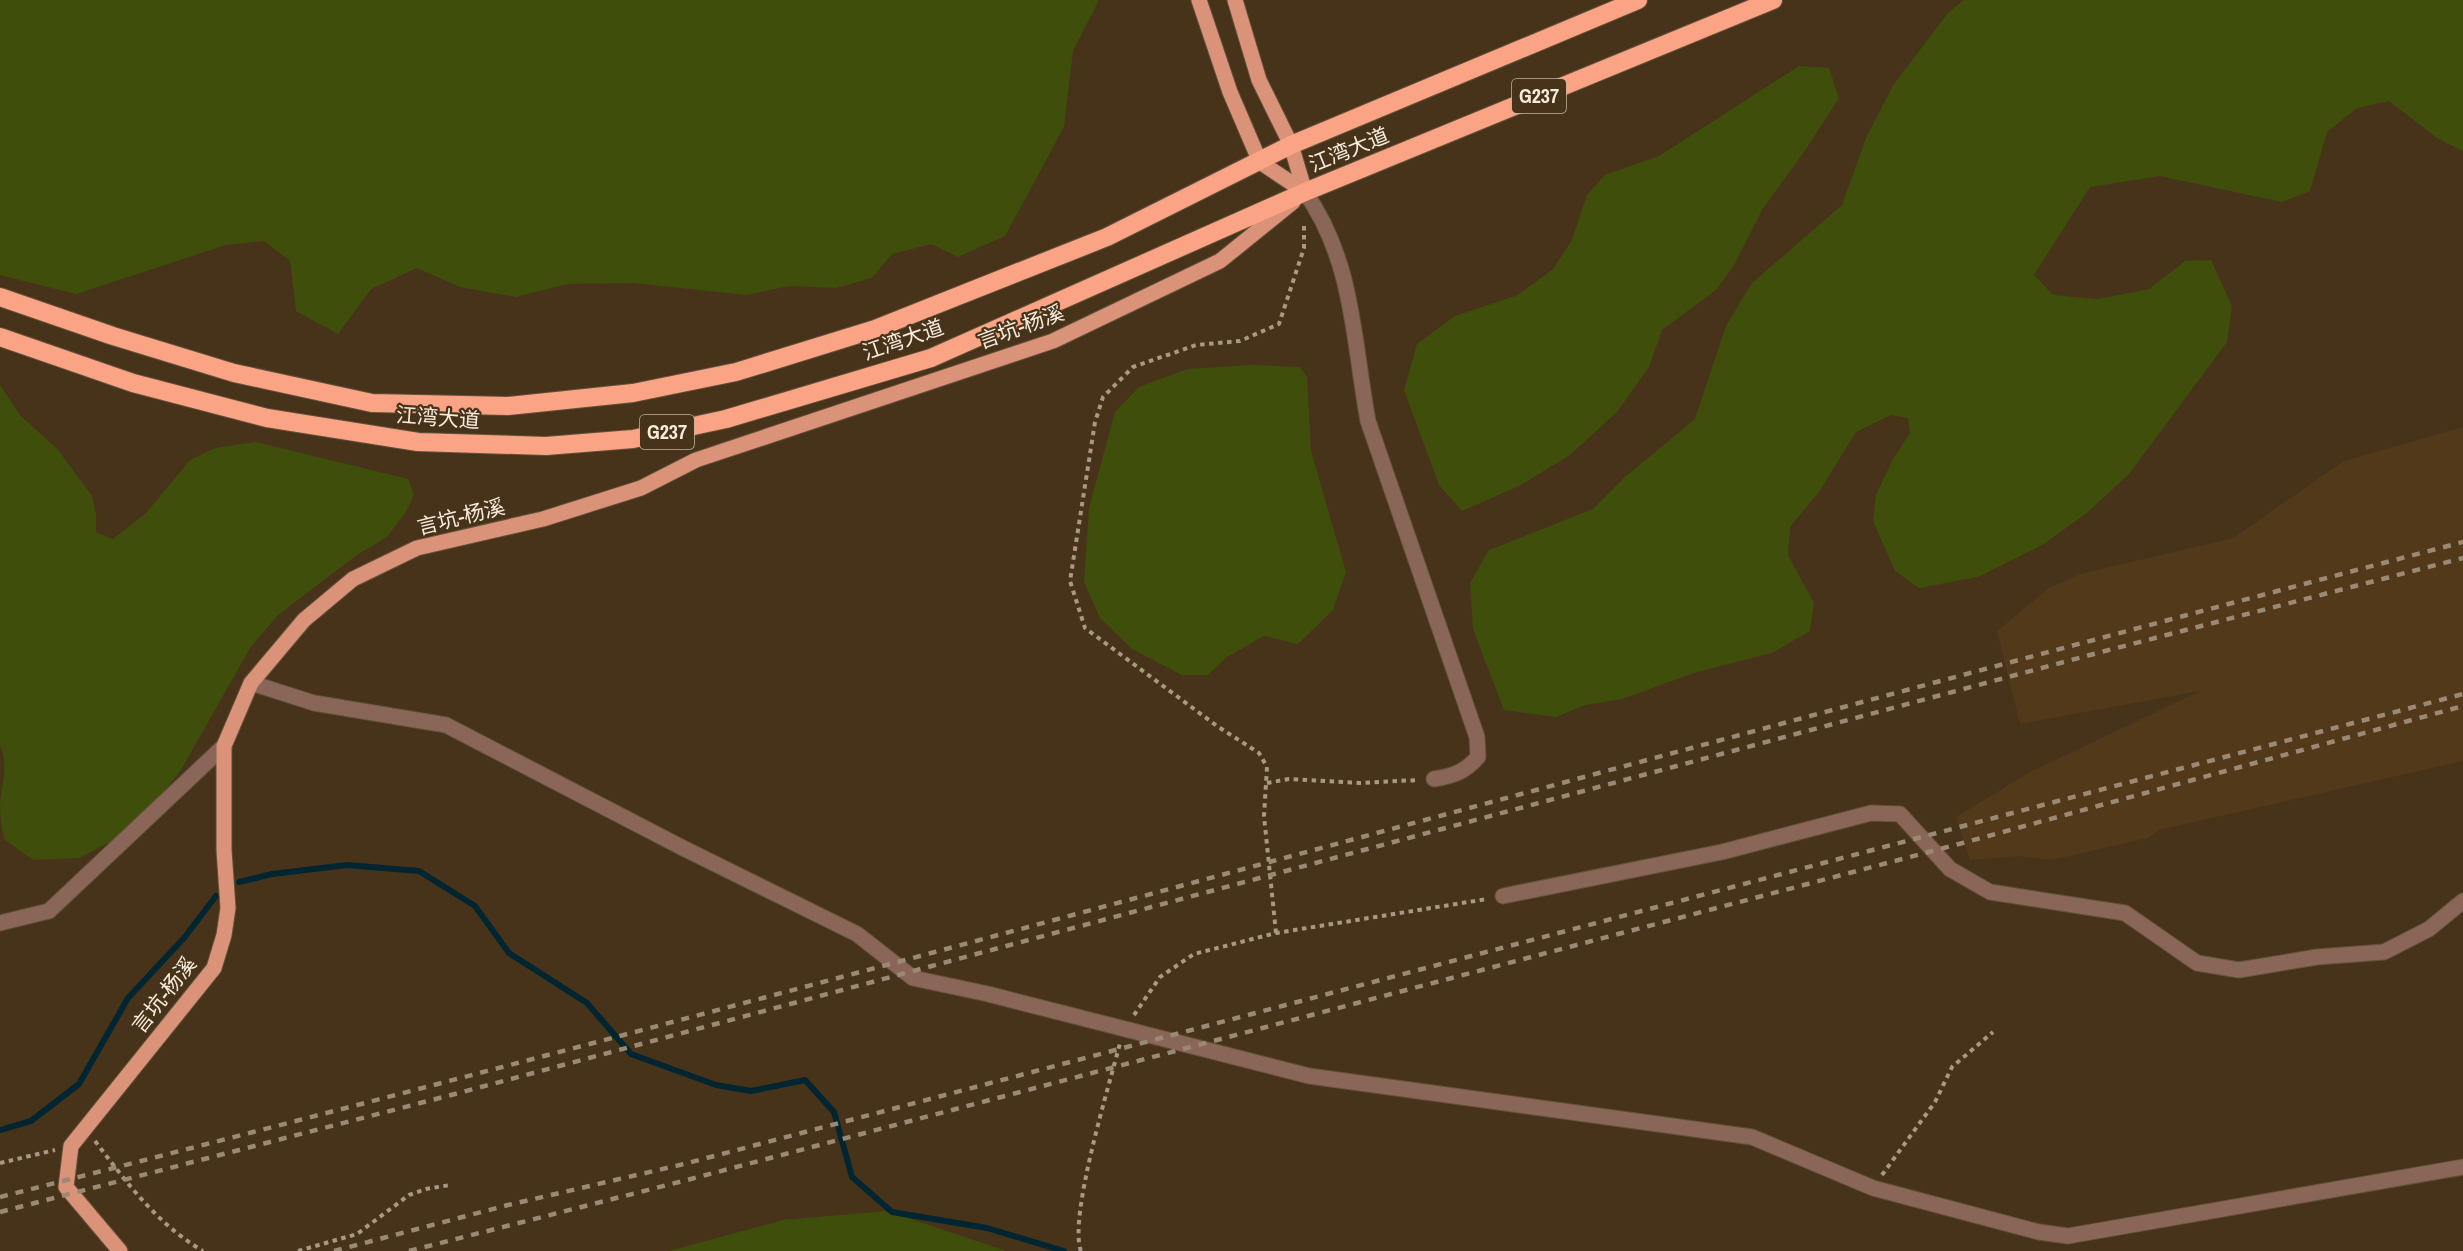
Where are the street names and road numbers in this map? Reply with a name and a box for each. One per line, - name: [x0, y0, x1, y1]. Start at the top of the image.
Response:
- road number: G237: [1512, 79, 1566, 113]
- street label: 江湾大道: [1304, 120, 1393, 179]
- street label: 言坑-杨溪: [974, 298, 1068, 356]
- street label: 江湾大道: [858, 312, 947, 367]
- street label: 江湾大道: [395, 400, 481, 435]
- road number: G237: [640, 415, 694, 449]
- street label: 言坑-杨溪: [414, 492, 508, 541]
- street label: 言坑-杨溪: [125, 950, 203, 1039]

